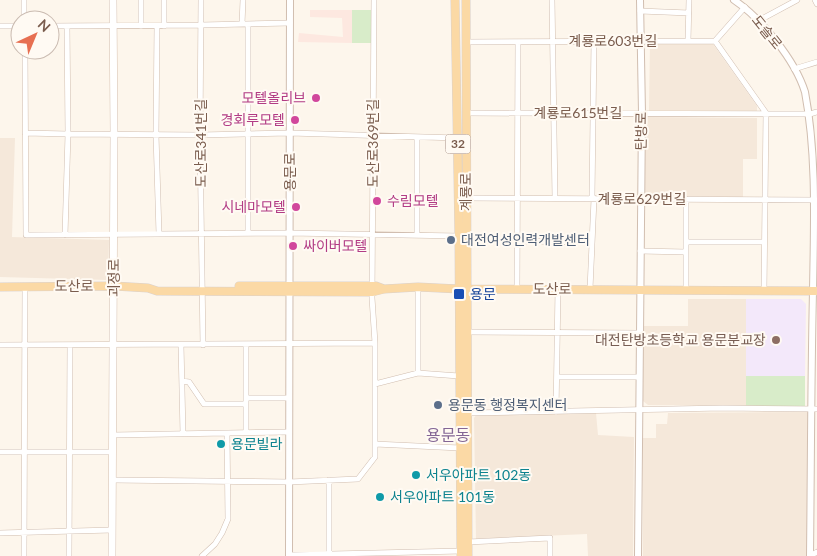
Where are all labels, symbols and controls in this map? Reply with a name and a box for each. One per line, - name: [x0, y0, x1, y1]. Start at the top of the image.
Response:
- north arrow: [10, 10, 60, 60]
- street label: 도솔로: [749, 11, 786, 52]
- text: N: [35, 15, 54, 35]
- street label: 계룡로603번길: [569, 32, 657, 49]
- place label: 모텔올리브: [242, 89, 306, 106]
- marker: 모텔올리브: [310, 92, 322, 104]
- street label: 도산로341번길: [192, 99, 209, 187]
- street label: 도산로369번길: [364, 99, 381, 187]
- street label: 계룡로615번길: [534, 104, 622, 121]
- place label: 경회루모텔: [221, 111, 285, 128]
- street label: 탄방로: [632, 111, 649, 150]
- marker: 경회루모텔: [289, 114, 301, 126]
- road number: 32: [446, 134, 470, 154]
- street label: 용문로: [281, 153, 298, 191]
- street label: 계룡로: [457, 173, 474, 211]
- street label: 계룡로629번길: [598, 190, 686, 207]
- place label: 수림모텔: [387, 192, 439, 209]
- marker: 수림모텔: [371, 195, 383, 207]
- place label: 시네마모텔: [222, 198, 286, 215]
- marker: 시네마모텔: [290, 201, 302, 213]
- place label: 대전여성인력개발센터: [461, 231, 590, 248]
- marker: 대전여성인력개발센터: [445, 234, 457, 246]
- place label: 싸이버모텔: [303, 237, 367, 254]
- marker: 싸이버모텔: [287, 240, 299, 252]
- street label: 괴정로: [105, 259, 122, 297]
- street label: 도산로: [55, 277, 93, 294]
- street label: 도산로: [533, 280, 571, 297]
- place label: 용문: [470, 285, 496, 302]
- marker: 용문: [452, 287, 466, 301]
- place label: 대전탄방초등학교 용문분교장: [595, 331, 766, 348]
- marker: 대전탄방초등학교 용문분교장: [770, 334, 782, 346]
- place label: 용문동 행정복지센터: [448, 396, 568, 413]
- marker: 용문동 행정복지센터: [432, 399, 444, 411]
- district label: 용문동: [426, 425, 470, 444]
- place label: 용문빌라: [231, 435, 283, 452]
- marker: 용문빌라: [215, 438, 227, 450]
- place label: 서우아파트 102동: [426, 466, 531, 483]
- marker: 서우아파트 102동: [410, 469, 422, 481]
- place label: 서우아파트 101동: [390, 488, 495, 505]
- marker: 서우아파트 101동: [374, 491, 386, 503]

